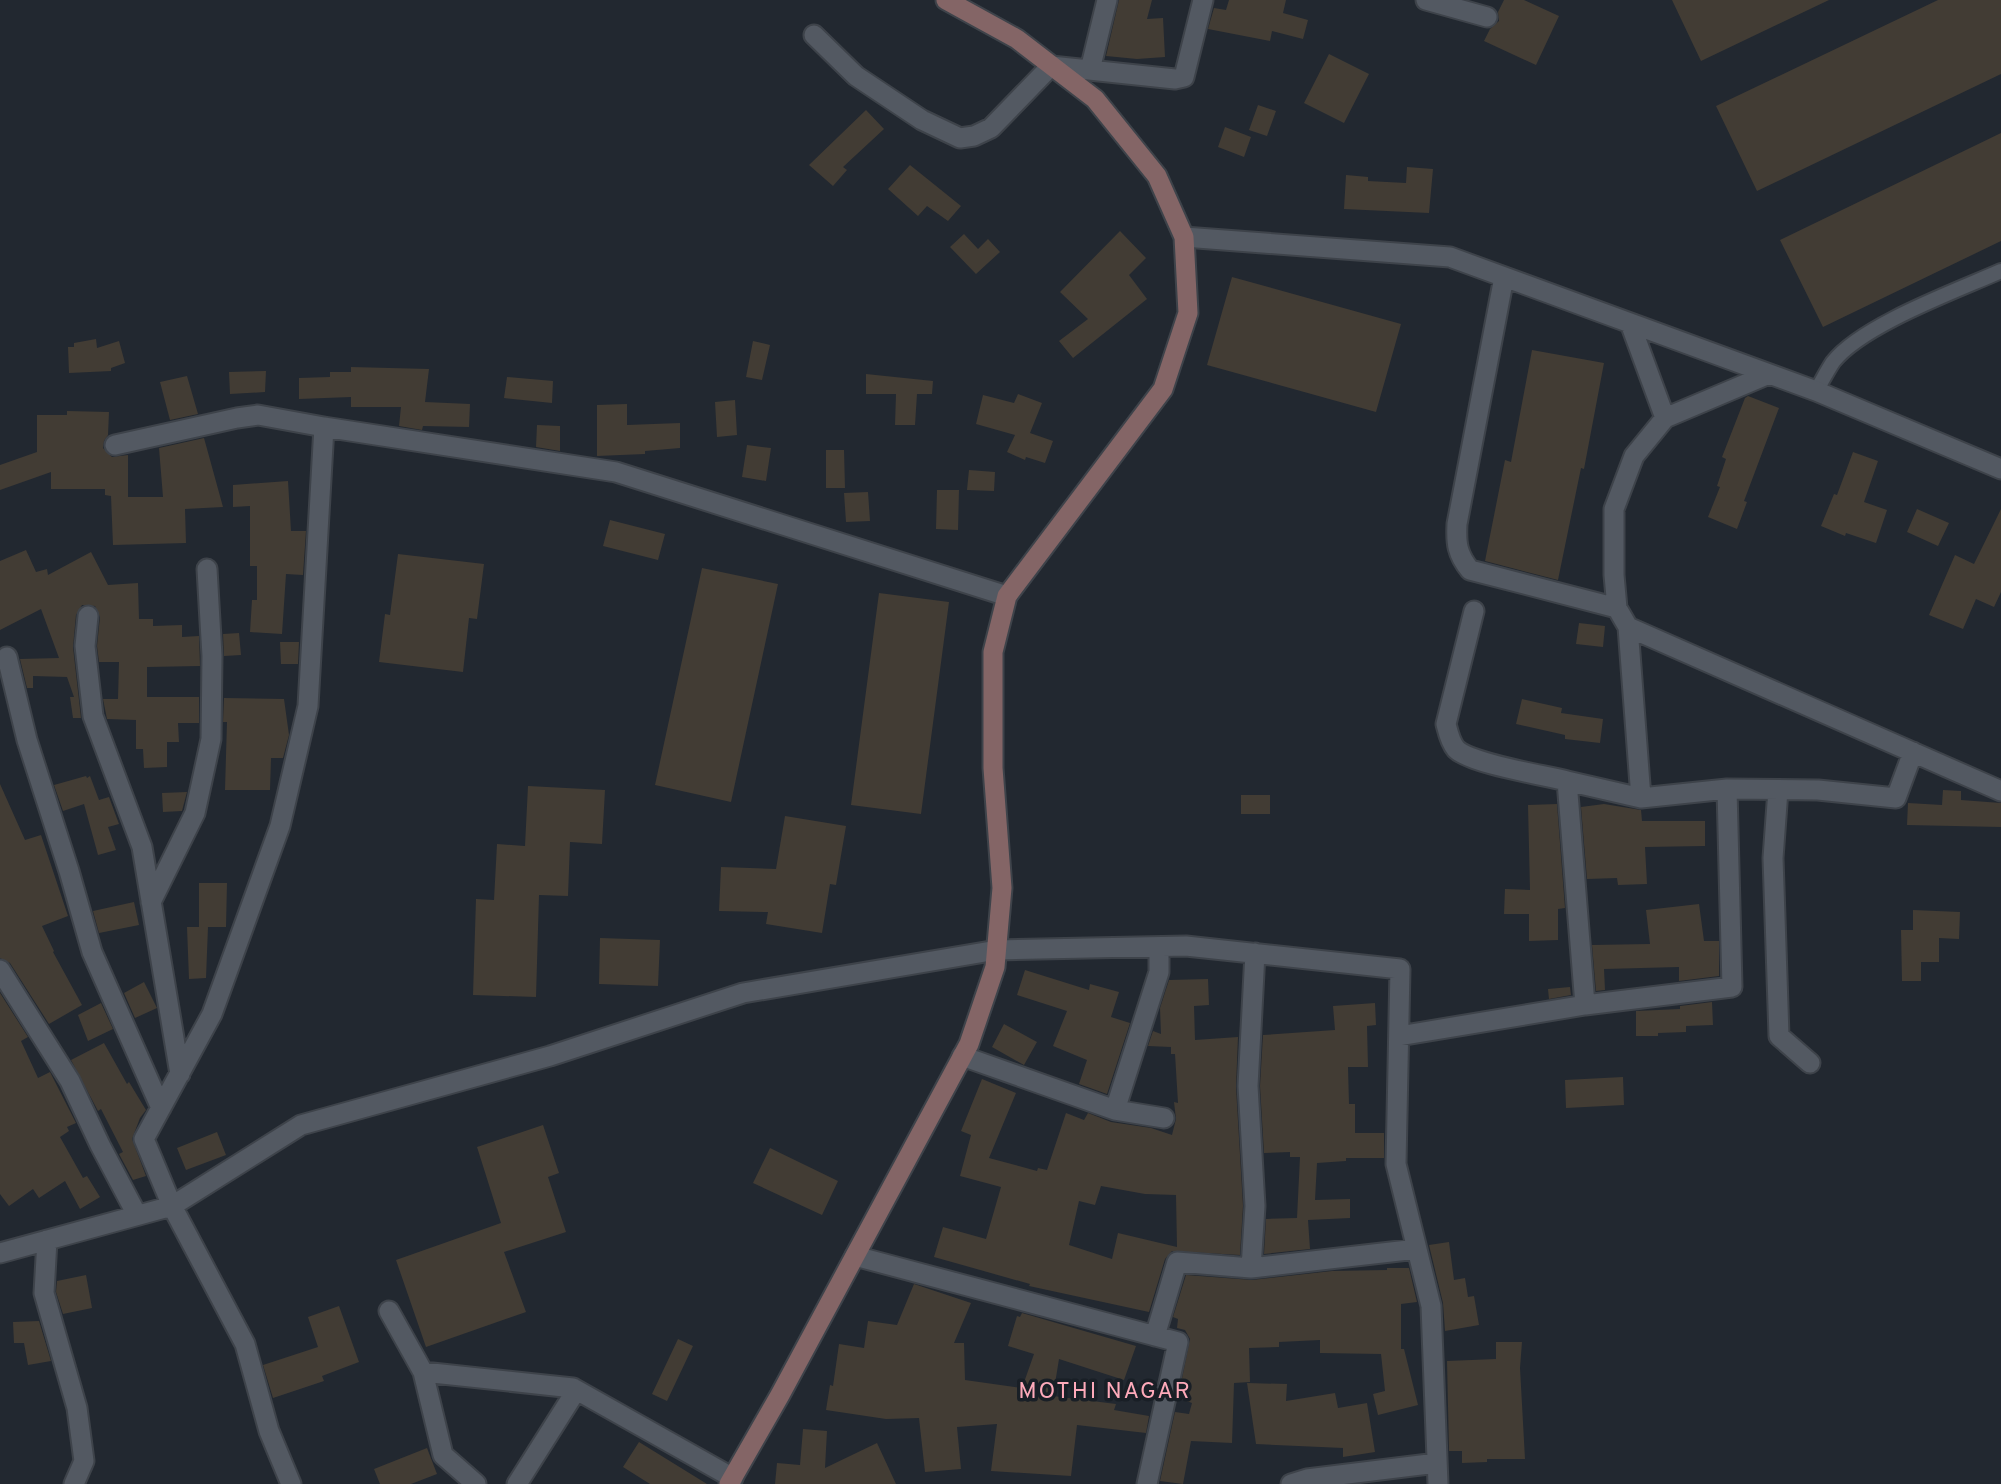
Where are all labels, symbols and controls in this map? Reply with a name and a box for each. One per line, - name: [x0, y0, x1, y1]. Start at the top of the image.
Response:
- district label: MOTHI NAGAR: [1018, 1378, 1192, 1407]

